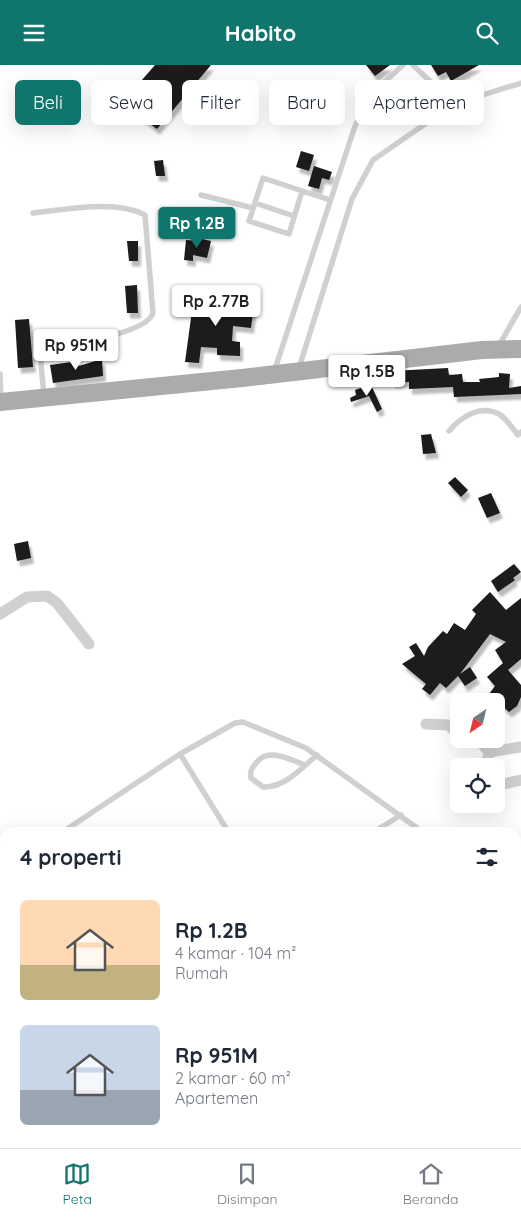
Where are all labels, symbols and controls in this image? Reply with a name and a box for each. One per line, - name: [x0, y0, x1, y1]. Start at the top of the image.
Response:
- icon: menu: [20, 19, 48, 47]
- text: Habito: [225, 19, 296, 47]
- icon: search: [473, 19, 501, 47]
- chip: Beli: [15, 80, 81, 125]
- chip: Sewa: [91, 80, 172, 125]
- chip: Filter: [182, 80, 259, 125]
- chip: Baru: [269, 80, 345, 125]
- chip: Apartemen: [355, 80, 484, 125]
- pin: Rp 1.2B: [151, 207, 243, 249]
- text: Rp 1.2B: [169, 213, 225, 233]
- pin: Rp 2.77B: [164, 285, 268, 327]
- text: Rp 2.77B: [183, 291, 249, 311]
- pin: Rp 951M: [30, 329, 122, 371]
- text: Rp 951M: [44, 335, 108, 355]
- pin: Rp 1.5B: [321, 355, 413, 397]
- text: Rp 1.5B: [339, 361, 395, 381]
- north arrow: [450, 693, 505, 747]
- map controls: [450, 693, 505, 813]
- button: locate: [450, 758, 505, 813]
- icon: filters: [473, 843, 501, 871]
- text: 4 properti: [20, 844, 121, 870]
- text: Rp 1.2B: [175, 917, 248, 943]
- icon: home: [60, 920, 120, 980]
- text: 4 kamar · 104 m²: [175, 943, 296, 963]
- text: Rumah: [175, 963, 228, 983]
- text: Rp 951M: [175, 1042, 258, 1068]
- icon: home: [60, 1045, 120, 1105]
- text: 2 kamar · 60 m²: [175, 1068, 291, 1088]
- text: Apartemen: [175, 1088, 258, 1108]
- tab: Peta: [63, 1160, 92, 1208]
- tab: Disimpan: [217, 1160, 278, 1208]
- tab: Beranda: [403, 1160, 458, 1208]

